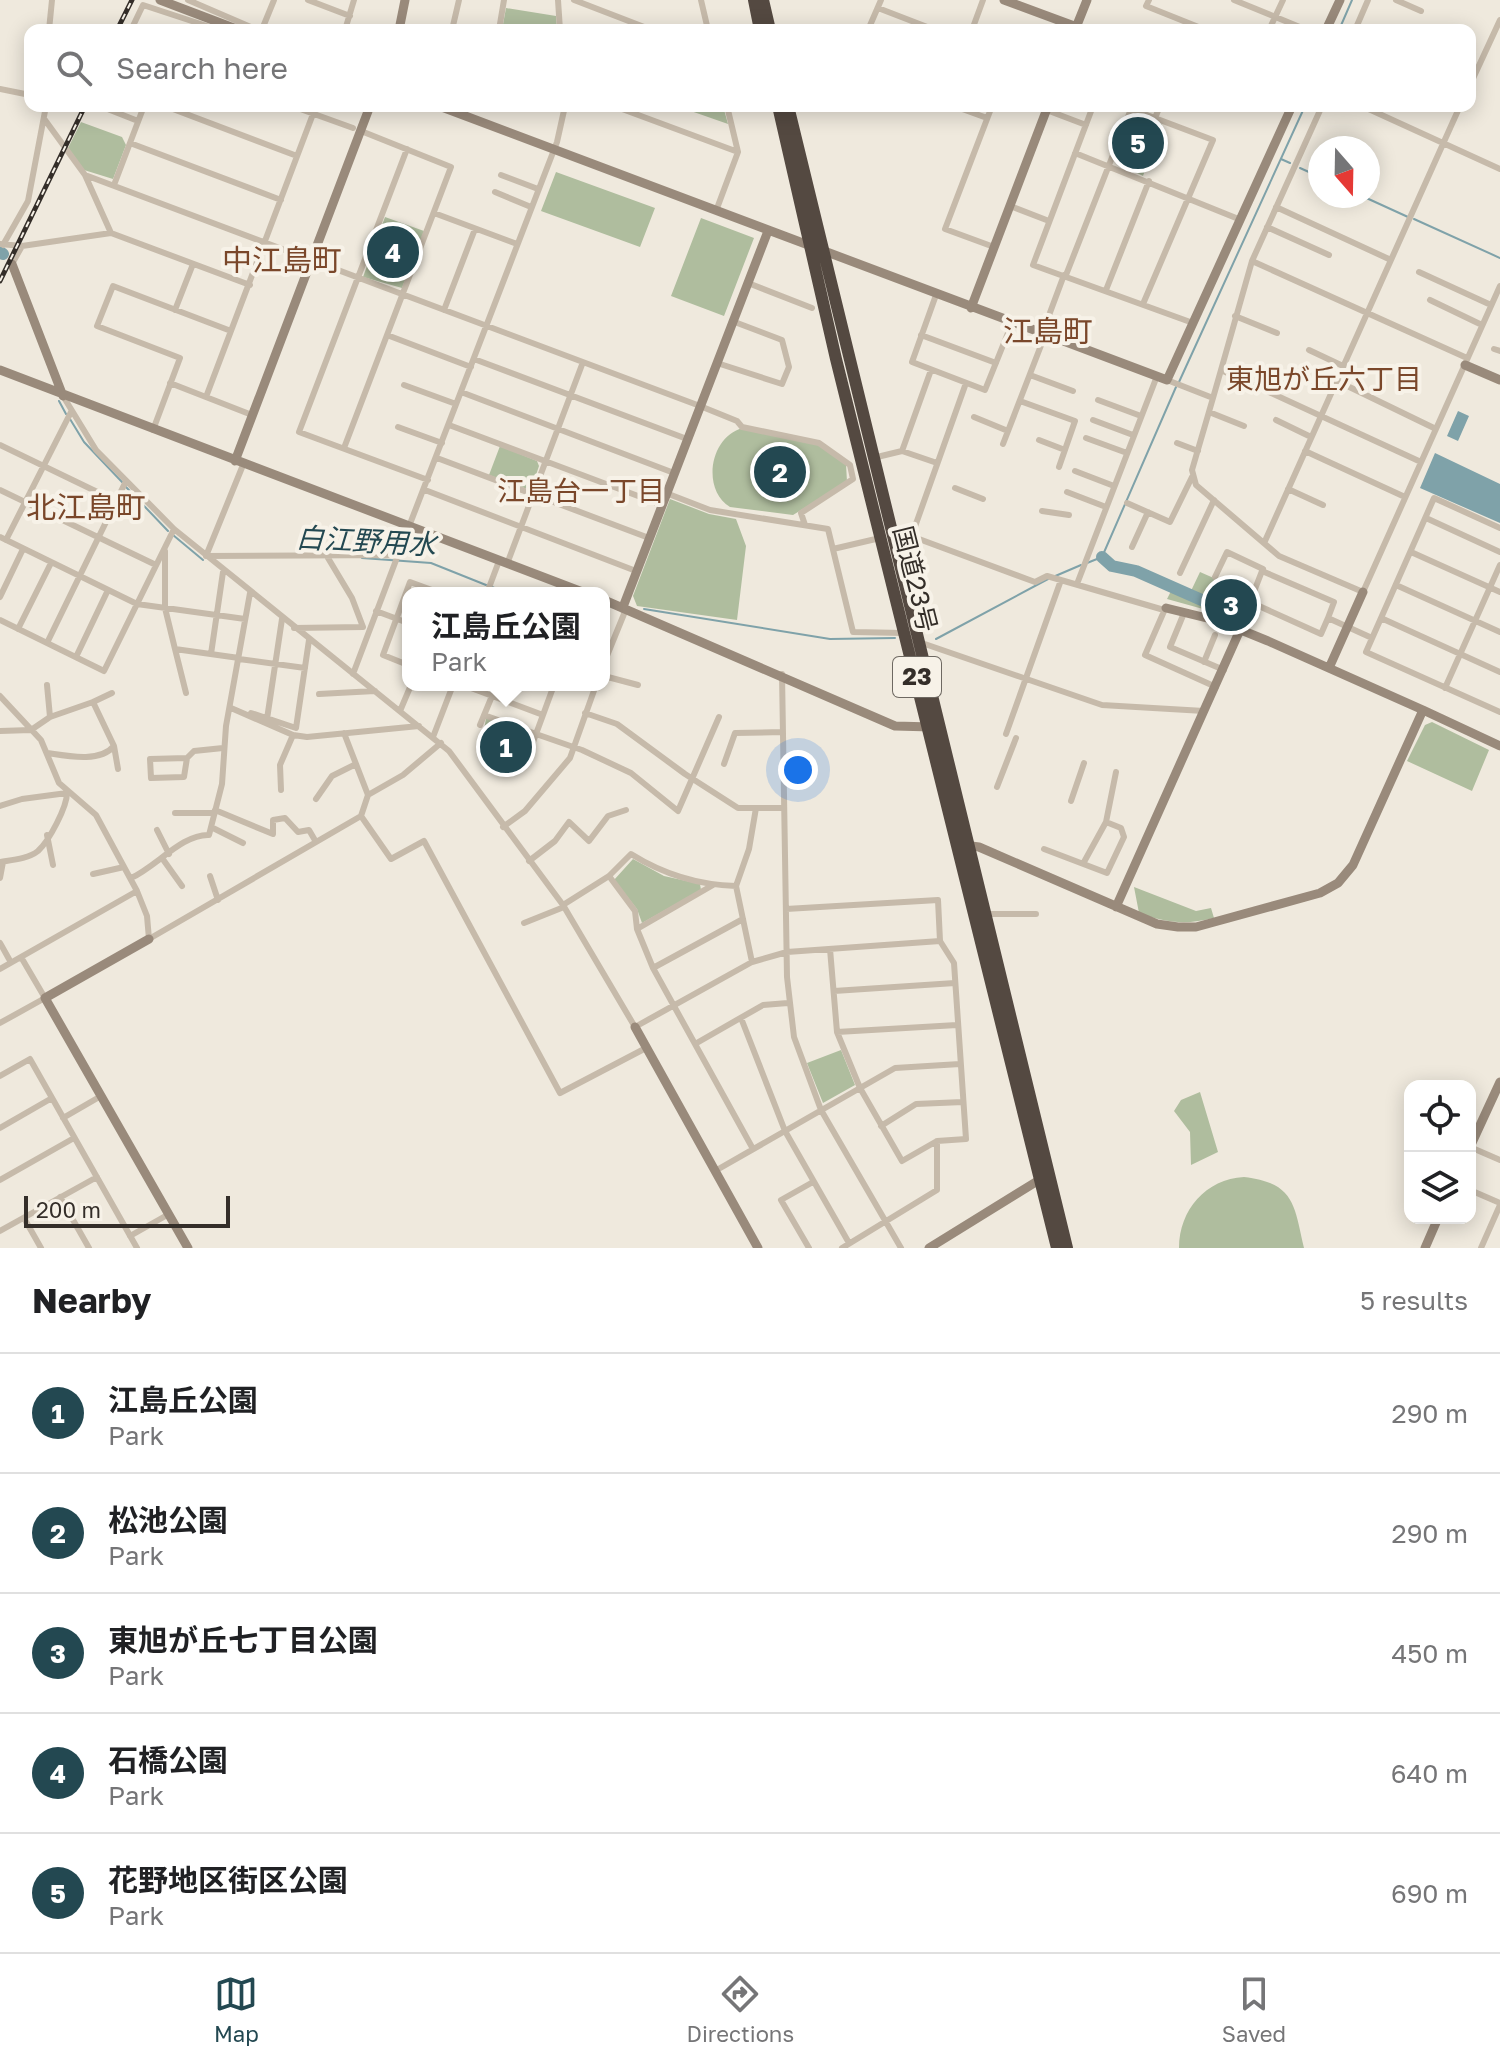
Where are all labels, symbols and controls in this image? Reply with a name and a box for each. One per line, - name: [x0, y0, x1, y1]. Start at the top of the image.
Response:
- search box: [24, 24, 1476, 112]
- icon: search: [52, 46, 96, 90]
- text: Search here: [116, 50, 288, 86]
- pin: 5: [1112, 113, 1164, 173]
- north arrow: [1308, 136, 1380, 208]
- pin: 4: [367, 222, 419, 282]
- district label: 中江島町: [222, 242, 342, 278]
- district label: 江島町: [1003, 313, 1093, 349]
- district label: 東旭が丘六丁目: [1226, 362, 1422, 395]
- pin: 2: [754, 442, 806, 502]
- district label: 江島台一丁目: [497, 474, 665, 507]
- district label: 北江島町: [26, 489, 146, 525]
- water label: 白江野用水: [295, 520, 440, 561]
- street label: 国道23号: [887, 523, 944, 635]
- pin: 3: [1205, 575, 1257, 635]
- popup: [402, 587, 610, 691]
- text: 江島丘公園: [431, 608, 581, 644]
- text: Park: [431, 646, 487, 677]
- road number: 23: [893, 657, 941, 697]
- pin: 1: [480, 717, 532, 777]
- your location: [778, 750, 818, 790]
- map controls: [1404, 1080, 1476, 1224]
- button: locate: [1404, 1080, 1476, 1152]
- button: layers: [1404, 1152, 1476, 1224]
- scale bar: [24, 1192, 230, 1228]
- text: 200 m: [36, 1196, 101, 1223]
- text: Nearby: [32, 1280, 152, 1320]
- text: 5 results: [1360, 1285, 1468, 1316]
- text: 江島丘公園: [108, 1382, 258, 1418]
- text: 1: [51, 1398, 65, 1429]
- text: 290 m: [1392, 1398, 1468, 1429]
- text: Park: [108, 1420, 164, 1451]
- text: 松池公園: [108, 1502, 228, 1538]
- text: 2: [50, 1518, 66, 1549]
- text: 290 m: [1392, 1518, 1468, 1549]
- text: Park: [108, 1540, 164, 1571]
- text: 東旭が丘七丁目公園: [108, 1622, 378, 1658]
- text: 3: [50, 1638, 66, 1669]
- text: 450 m: [1391, 1638, 1468, 1669]
- text: Park: [108, 1660, 164, 1691]
- text: 石橋公園: [108, 1742, 228, 1778]
- text: 4: [50, 1758, 66, 1789]
- text: 640 m: [1391, 1758, 1468, 1789]
- text: Park: [108, 1780, 164, 1811]
- text: 花野地区街区公園: [108, 1862, 348, 1898]
- text: 5: [50, 1878, 66, 1909]
- text: 690 m: [1391, 1878, 1468, 1909]
- text: Park: [108, 1900, 164, 1931]
- tab: Map: [214, 1972, 259, 2047]
- tab: Directions: [687, 1972, 794, 2047]
- tab: Saved: [1222, 1972, 1286, 2047]

